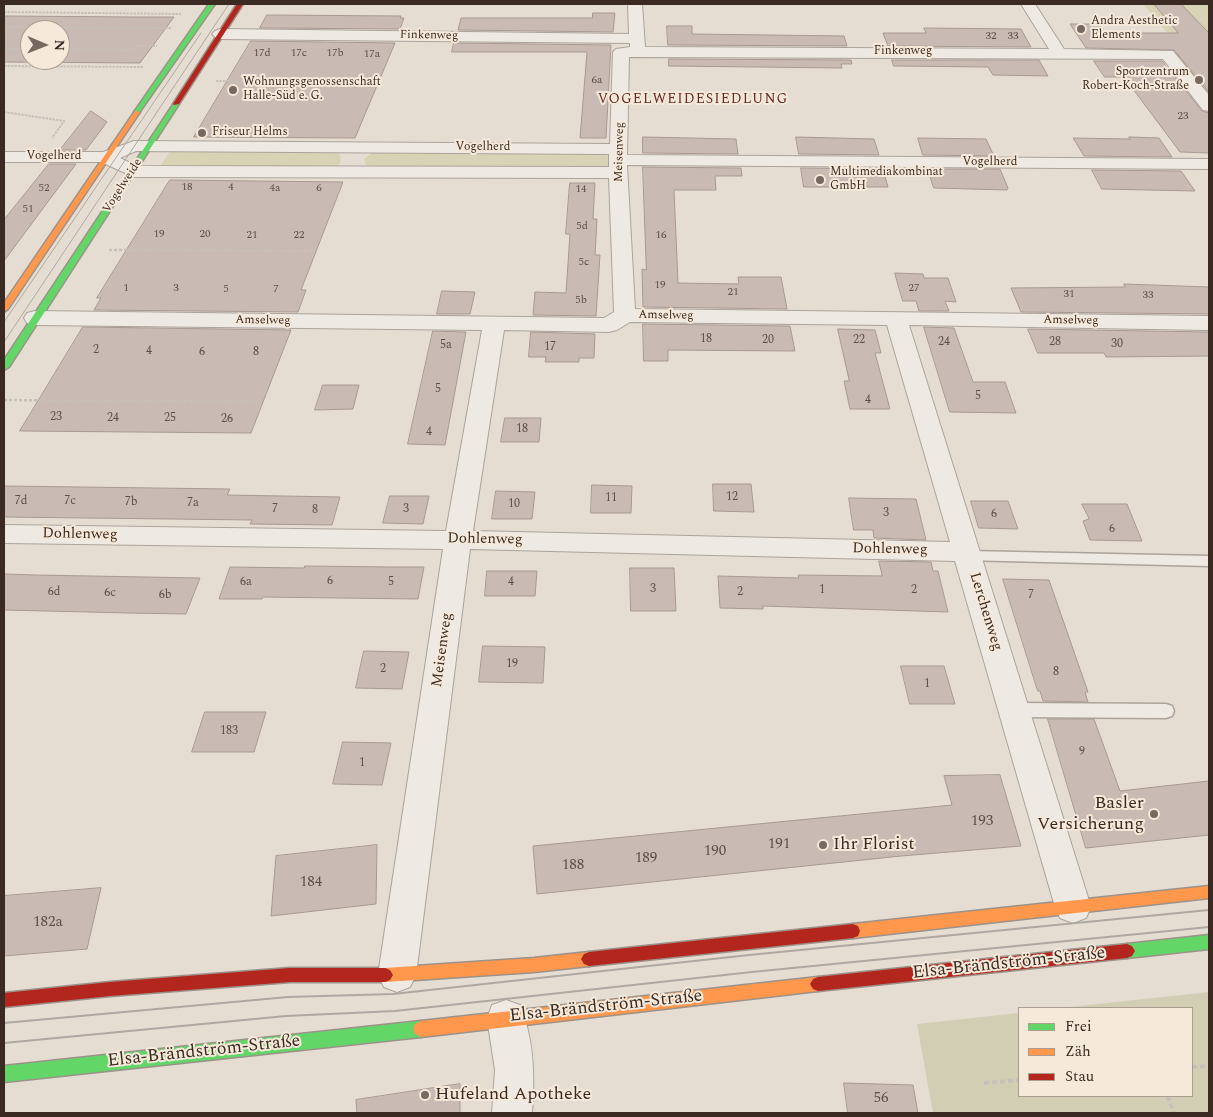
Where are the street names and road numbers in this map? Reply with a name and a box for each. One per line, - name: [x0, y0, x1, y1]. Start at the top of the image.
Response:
- street label: Finkenweg: [400, 28, 458, 44]
- street label: Finkenweg: [874, 45, 932, 59]
- street label: Meisenweg: [612, 122, 628, 182]
- street label: Vogelherd: [456, 141, 510, 155]
- street label: Vogelherd: [27, 150, 81, 164]
- street label: Vogelweide: [100, 156, 146, 216]
- street label: Vogelherd: [963, 156, 1017, 170]
- street label: Amselweg: [638, 308, 694, 324]
- street label: Amselweg: [235, 313, 291, 329]
- street label: Amselweg: [1043, 313, 1099, 329]
- street label: Dohlenweg: [42, 525, 118, 545]
- street label: Dohlenweg: [447, 530, 523, 550]
- street label: Dohlenweg: [852, 540, 928, 560]
- street label: Lerchenweg: [965, 571, 1005, 653]
- street label: Meisenweg: [429, 611, 457, 689]
- street label: Elsa-Brändström-Straße: [912, 943, 1106, 985]
- street label: Elsa-Brändström-Straße: [509, 986, 703, 1028]
- street label: Elsa-Brändström-Straße: [107, 1031, 301, 1073]

